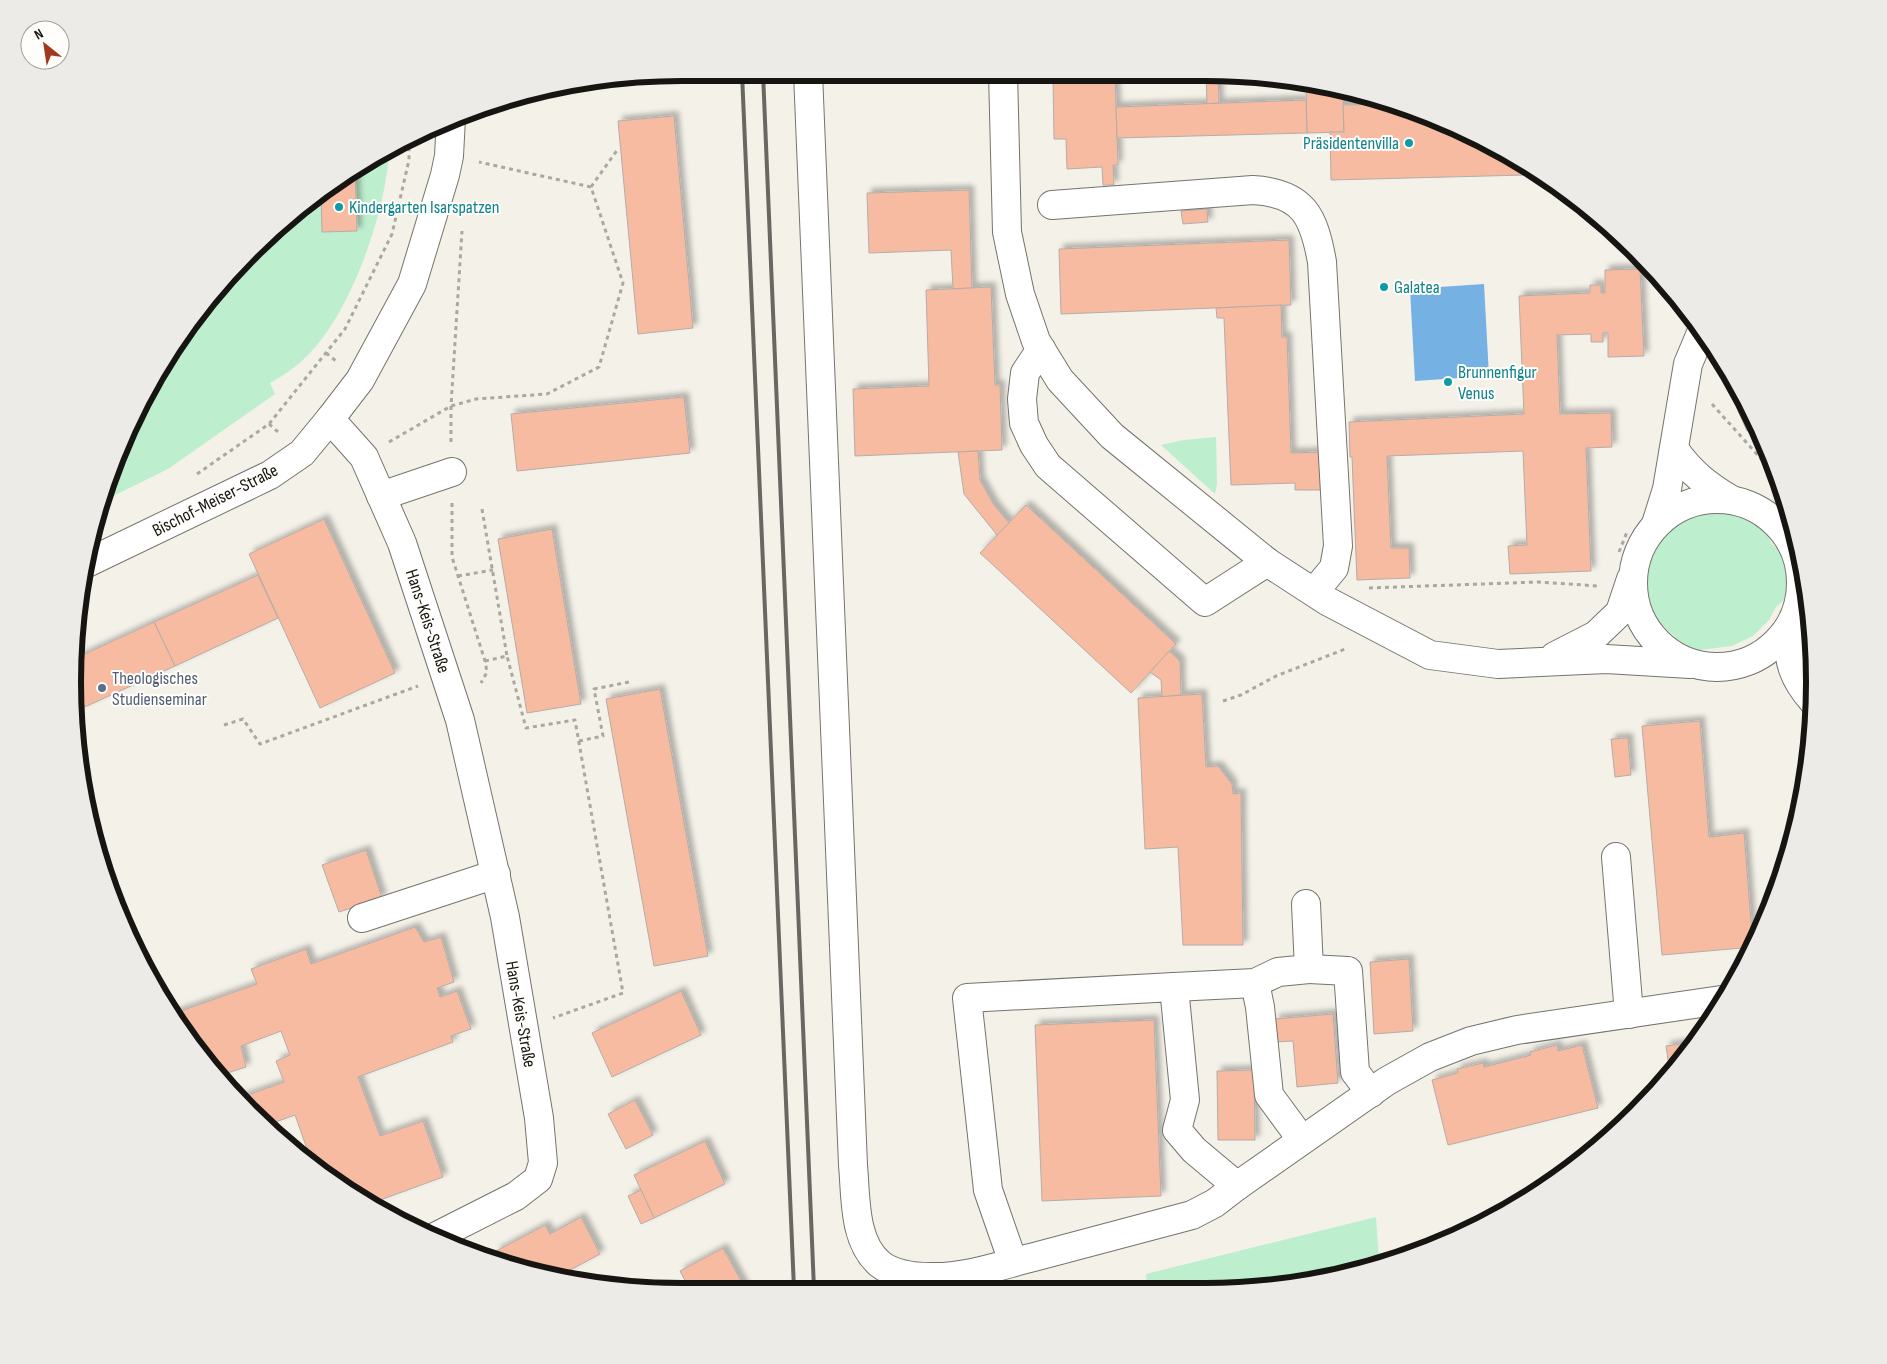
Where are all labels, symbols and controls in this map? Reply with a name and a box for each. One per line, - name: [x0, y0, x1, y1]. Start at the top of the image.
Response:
- north arrow: [20, 20, 70, 70]
- text: N: [31, 25, 46, 43]
- place label: Präsidentenvilla: [1303, 133, 1399, 154]
- marker: Präsidentenvilla: [1403, 137, 1415, 149]
- place label: Kindergarten Isarspatzen: [349, 197, 500, 218]
- marker: Kindergarten Isarspatzen: [333, 201, 345, 213]
- place label: Galatea: [1394, 277, 1440, 298]
- marker: Galatea: [1378, 281, 1390, 293]
- place label: Brunnenfigur Venus: [1458, 362, 1537, 404]
- marker: Brunnenfigur Venus: [1442, 376, 1454, 388]
- street label: Bischof-Meiser-Straße: [149, 460, 282, 541]
- street label: Hans-Keis-Straße: [401, 567, 454, 676]
- place label: Theologisches Studienseminar: [112, 668, 207, 710]
- marker: Theologisches Studienseminar: [96, 682, 108, 694]
- street label: Hans-Keis-Straße: [501, 959, 540, 1069]

